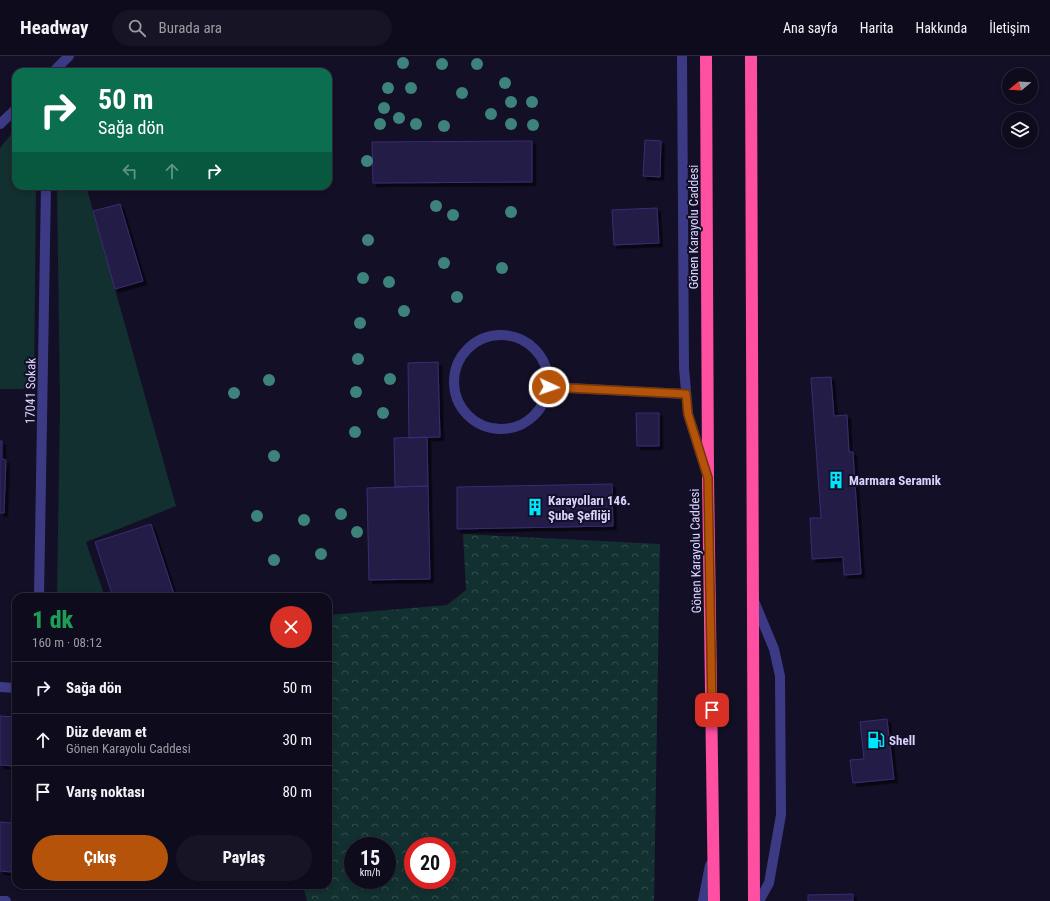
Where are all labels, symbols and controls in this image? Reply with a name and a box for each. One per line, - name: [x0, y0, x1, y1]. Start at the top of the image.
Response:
- search box: [112, 10, 392, 46]
- text: Headway: [20, 16, 88, 39]
- icon: search: [126, 17, 148, 39]
- text: Burada ara: [158, 19, 222, 37]
- text: Ana sayfa: [783, 20, 838, 36]
- text: Harita: [860, 20, 893, 36]
- text: Hakkında: [915, 20, 967, 36]
- text: İletişim: [989, 20, 1030, 36]
- north arrow: [1002, 68, 1038, 104]
- map controls: [1002, 68, 1038, 148]
- text: 50 m: [98, 83, 154, 116]
- icon: right: [32, 84, 84, 136]
- button: layers: [1002, 112, 1038, 148]
- text: Sağa dön: [98, 117, 164, 138]
- icon: left: [119, 160, 141, 182]
- icon: ahead: [161, 160, 183, 182]
- icon: right: [203, 160, 225, 182]
- street label: Gönen Karayolu Caddesi: [686, 165, 701, 289]
- street label: 17041 Sokak: [22, 358, 39, 424]
- position arrow: [528, 366, 570, 408]
- building icon: Marmara Seramik: [826, 470, 846, 490]
- place label: Marmara Seramik: [849, 473, 942, 488]
- street label: Gönen Karayolu Caddesi: [687, 489, 704, 613]
- place label: Karayolları 146. Şube Şefliği: [548, 493, 631, 523]
- building icon: Karayolları 146. Şube Şefliği: [525, 497, 545, 517]
- text: 1 dk: [32, 606, 73, 634]
- button: close: [270, 606, 312, 648]
- text: 160 m · 08:12: [32, 635, 102, 650]
- icon: right: [32, 677, 54, 699]
- text: Sağa dön: [66, 679, 122, 697]
- text: 50 m: [282, 679, 312, 697]
- pin: [695, 693, 729, 727]
- icon: arrive: [701, 699, 723, 721]
- text: Düz devam et: [66, 723, 147, 741]
- icon: ahead: [32, 729, 54, 751]
- fuel station icon: Shell: [866, 730, 886, 750]
- text: 30 m: [282, 731, 312, 749]
- place label: Shell: [889, 733, 915, 748]
- text: Gönen Karayolu Caddesi: [66, 741, 191, 756]
- icon: arrive: [32, 781, 54, 803]
- text: Varış noktası: [66, 783, 145, 801]
- text: 80 m: [282, 783, 312, 801]
- button: Çıkış: [32, 835, 168, 881]
- button: Paylaş: [176, 835, 312, 881]
- speed limit sign: 20: [404, 837, 456, 889]
- text: 15: [360, 846, 380, 870]
- text: km/h: [360, 867, 380, 878]

